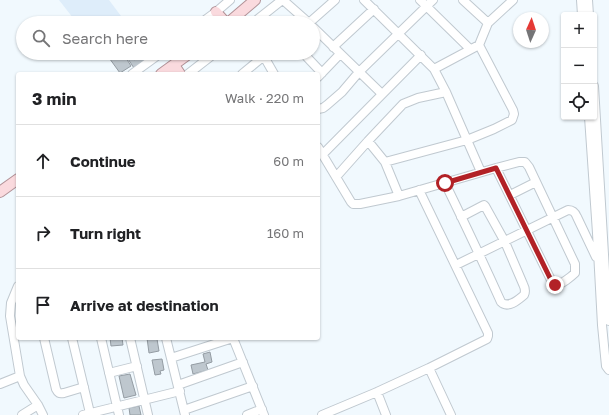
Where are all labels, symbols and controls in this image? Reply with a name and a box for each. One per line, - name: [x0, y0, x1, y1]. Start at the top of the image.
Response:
- north arrow: [513, 12, 549, 48]
- map controls: [561, 12, 597, 120]
- button: +: [561, 12, 597, 48]
- search box: [16, 16, 320, 60]
- icon: search: [30, 27, 52, 49]
- text: Search here: [62, 29, 148, 47]
- button: −: [561, 48, 597, 84]
- button: locate: [561, 84, 597, 120]
- text: 3 min: [32, 88, 76, 109]
- text: Walk · 220 m: [225, 90, 304, 106]
- icon: ahead: [32, 150, 54, 172]
- text: Continue: [70, 152, 136, 170]
- text: 60 m: [273, 153, 304, 169]
- route start: [436, 174, 454, 192]
- icon: right: [32, 222, 54, 244]
- text: Turn right: [70, 224, 141, 242]
- text: 160 m: [267, 225, 304, 241]
- route end: [546, 276, 564, 294]
- icon: arrive: [32, 294, 54, 316]
- text: Arrive at destination: [70, 296, 219, 314]

